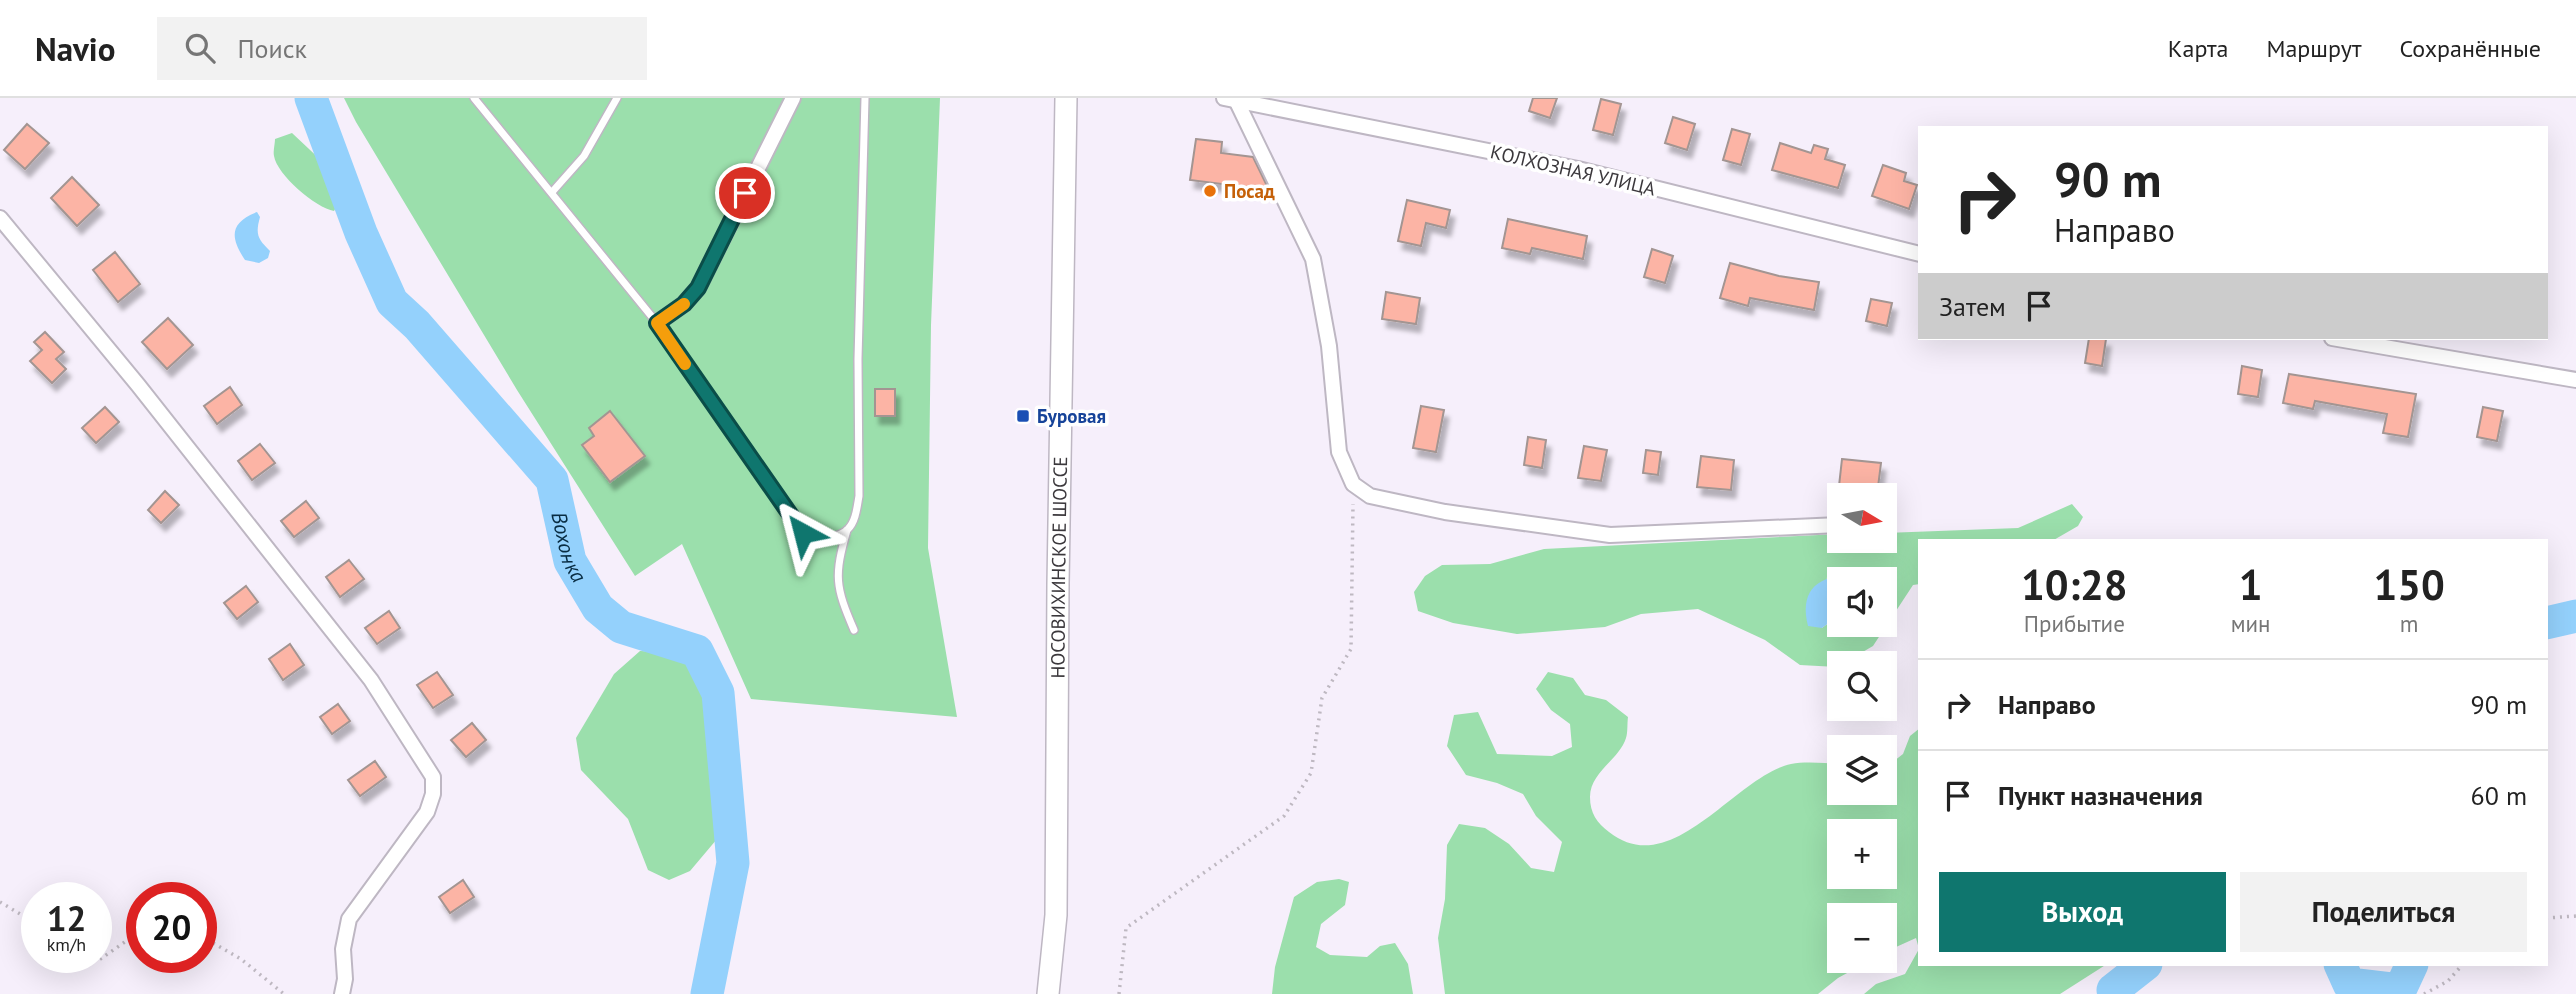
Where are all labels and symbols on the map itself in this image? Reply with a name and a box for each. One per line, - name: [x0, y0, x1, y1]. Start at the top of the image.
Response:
- street label: КОЛХОЗНАЯ УЛИЦА: [1488, 139, 1658, 201]
- pin: [715, 163, 775, 223]
- place label: Посад: [1224, 179, 1275, 203]
- marker: Посад: [1202, 183, 1218, 199]
- place label: Буровая: [1037, 404, 1106, 428]
- marker: Буровая: [1015, 408, 1031, 424]
- street label: НОСОВИХИНСКОЕ ШОССЕ: [1045, 456, 1072, 679]
- north arrow: [1827, 483, 1897, 553]
- position arrow: [766, 496, 840, 570]
- water label: Вохонка: [546, 509, 593, 587]
- speed limit sign: 20: [126, 882, 217, 973]

